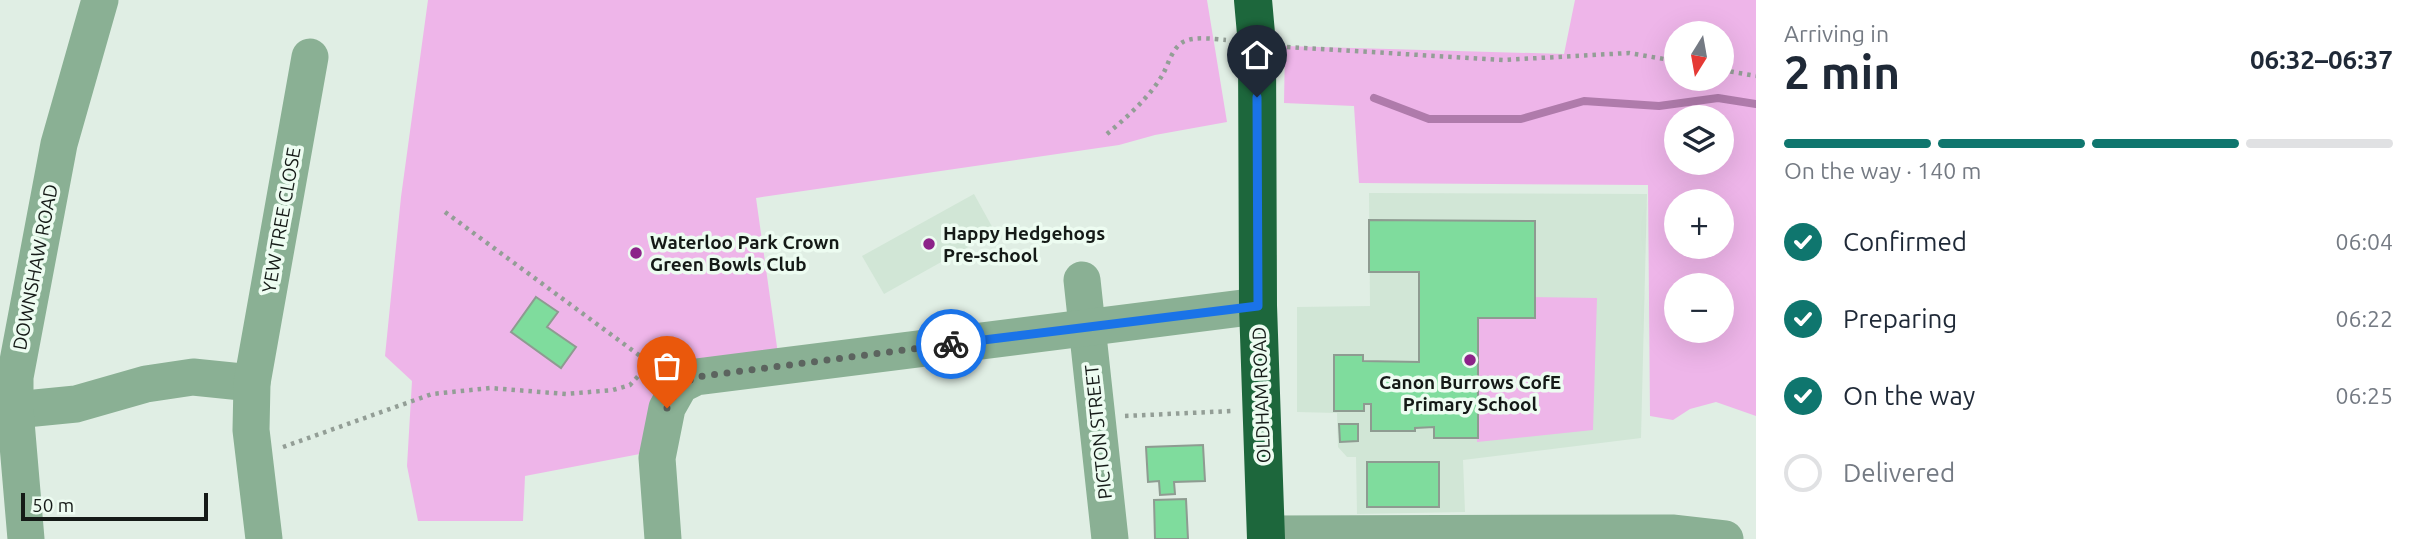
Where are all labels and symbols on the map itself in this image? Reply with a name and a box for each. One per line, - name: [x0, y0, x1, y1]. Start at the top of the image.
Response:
- north arrow: [1664, 21, 1734, 91]
- pin: [1227, 25, 1287, 97]
- street label: YEW TREE CLOSE: [257, 145, 305, 295]
- street label: DOWNSHAW ROAD: [8, 182, 62, 352]
- place label: Happy Hedgehogs Pre-school: [943, 222, 1105, 266]
- place label: Waterloo Park Crown Green Bowls Club: [650, 231, 840, 275]
- marker: Happy Hedgehogs Pre-school: [921, 236, 937, 252]
- marker: Waterloo Park Crown Green Bowls Club: [628, 245, 644, 261]
- courier: [916, 309, 986, 379]
- street label: OLDHAM ROAD: [1248, 326, 1274, 464]
- pin: [637, 336, 697, 408]
- marker: Canon Burrows CofE Primary School: [1462, 352, 1478, 368]
- street label: PICTON STREET: [1080, 363, 1116, 500]
- place label: Canon Burrows CofE Primary School: [1379, 371, 1561, 415]
- scale bar: [21, 490, 208, 522]

